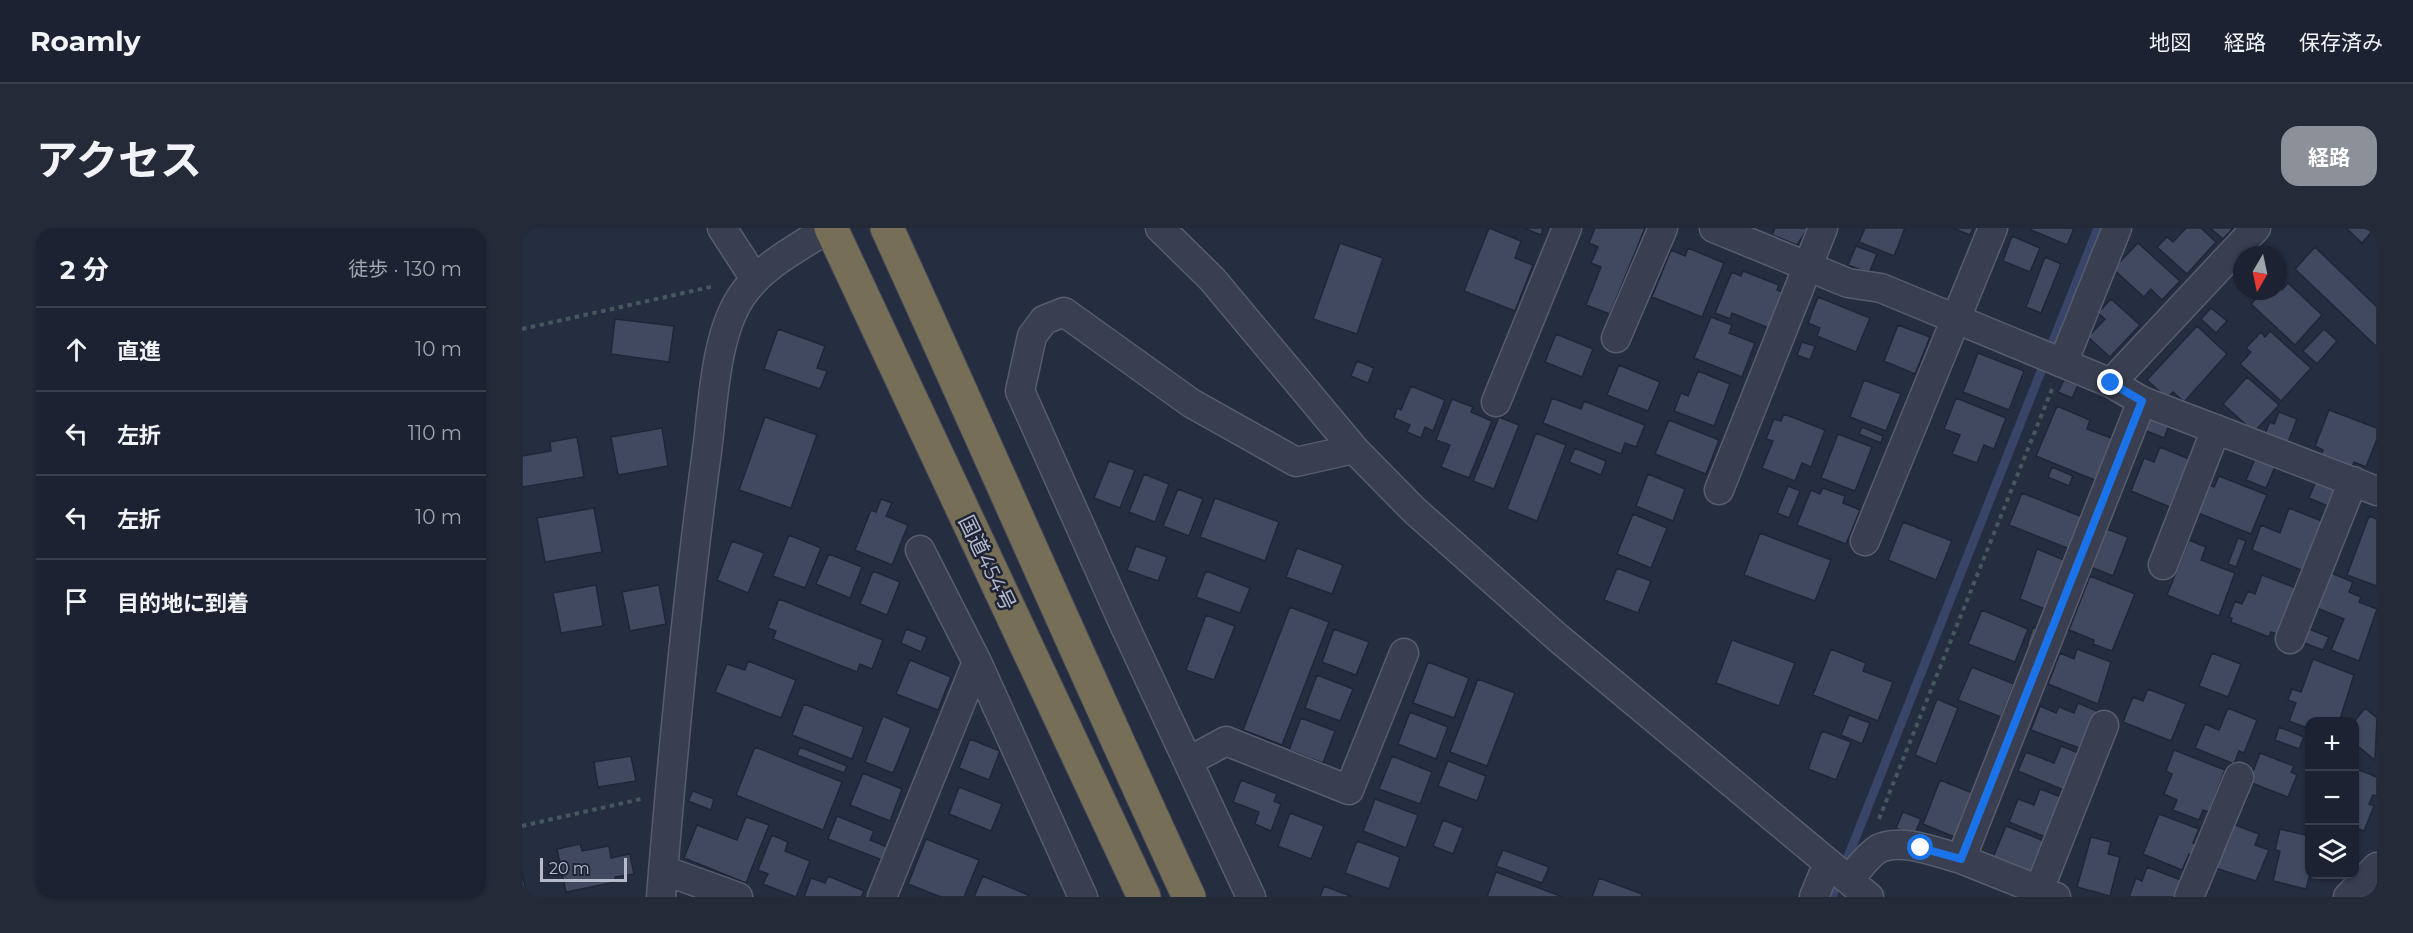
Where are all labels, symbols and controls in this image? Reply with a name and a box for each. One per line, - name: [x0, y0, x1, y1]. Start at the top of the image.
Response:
- text: Roamly: [30, 24, 140, 58]
- text: 地図: [2149, 30, 2191, 55]
- text: 経路: [2224, 30, 2266, 55]
- text: 保存済み: [2299, 30, 2383, 55]
- button: 経路: [2281, 126, 2377, 186]
- text: アクセス: [36, 134, 202, 186]
- north arrow: [2233, 246, 2287, 300]
- text: 2 分: [60, 254, 109, 286]
- text: 徒歩 · 130 m: [348, 257, 462, 281]
- icon: ahead: [60, 333, 93, 366]
- text: 10 m: [415, 337, 462, 361]
- text: 直進: [117, 338, 161, 365]
- route end: [2097, 369, 2123, 395]
- icon: left: [60, 417, 93, 450]
- text: 110 m: [408, 421, 462, 445]
- text: 左折: [117, 422, 161, 449]
- icon: left: [60, 501, 93, 534]
- text: 10 m: [415, 505, 462, 529]
- text: 左折: [117, 506, 161, 533]
- street label: 国道454号: [954, 511, 1021, 614]
- icon: arrive: [60, 585, 93, 618]
- text: 目的地に到着: [117, 590, 249, 617]
- map controls: [2305, 717, 2359, 879]
- button: +: [2305, 717, 2359, 771]
- button: −: [2305, 771, 2359, 825]
- button: layers: [2305, 825, 2359, 879]
- route start: [1907, 834, 1933, 860]
- scale bar: [540, 855, 627, 882]
- text: 20 m: [549, 859, 590, 878]

